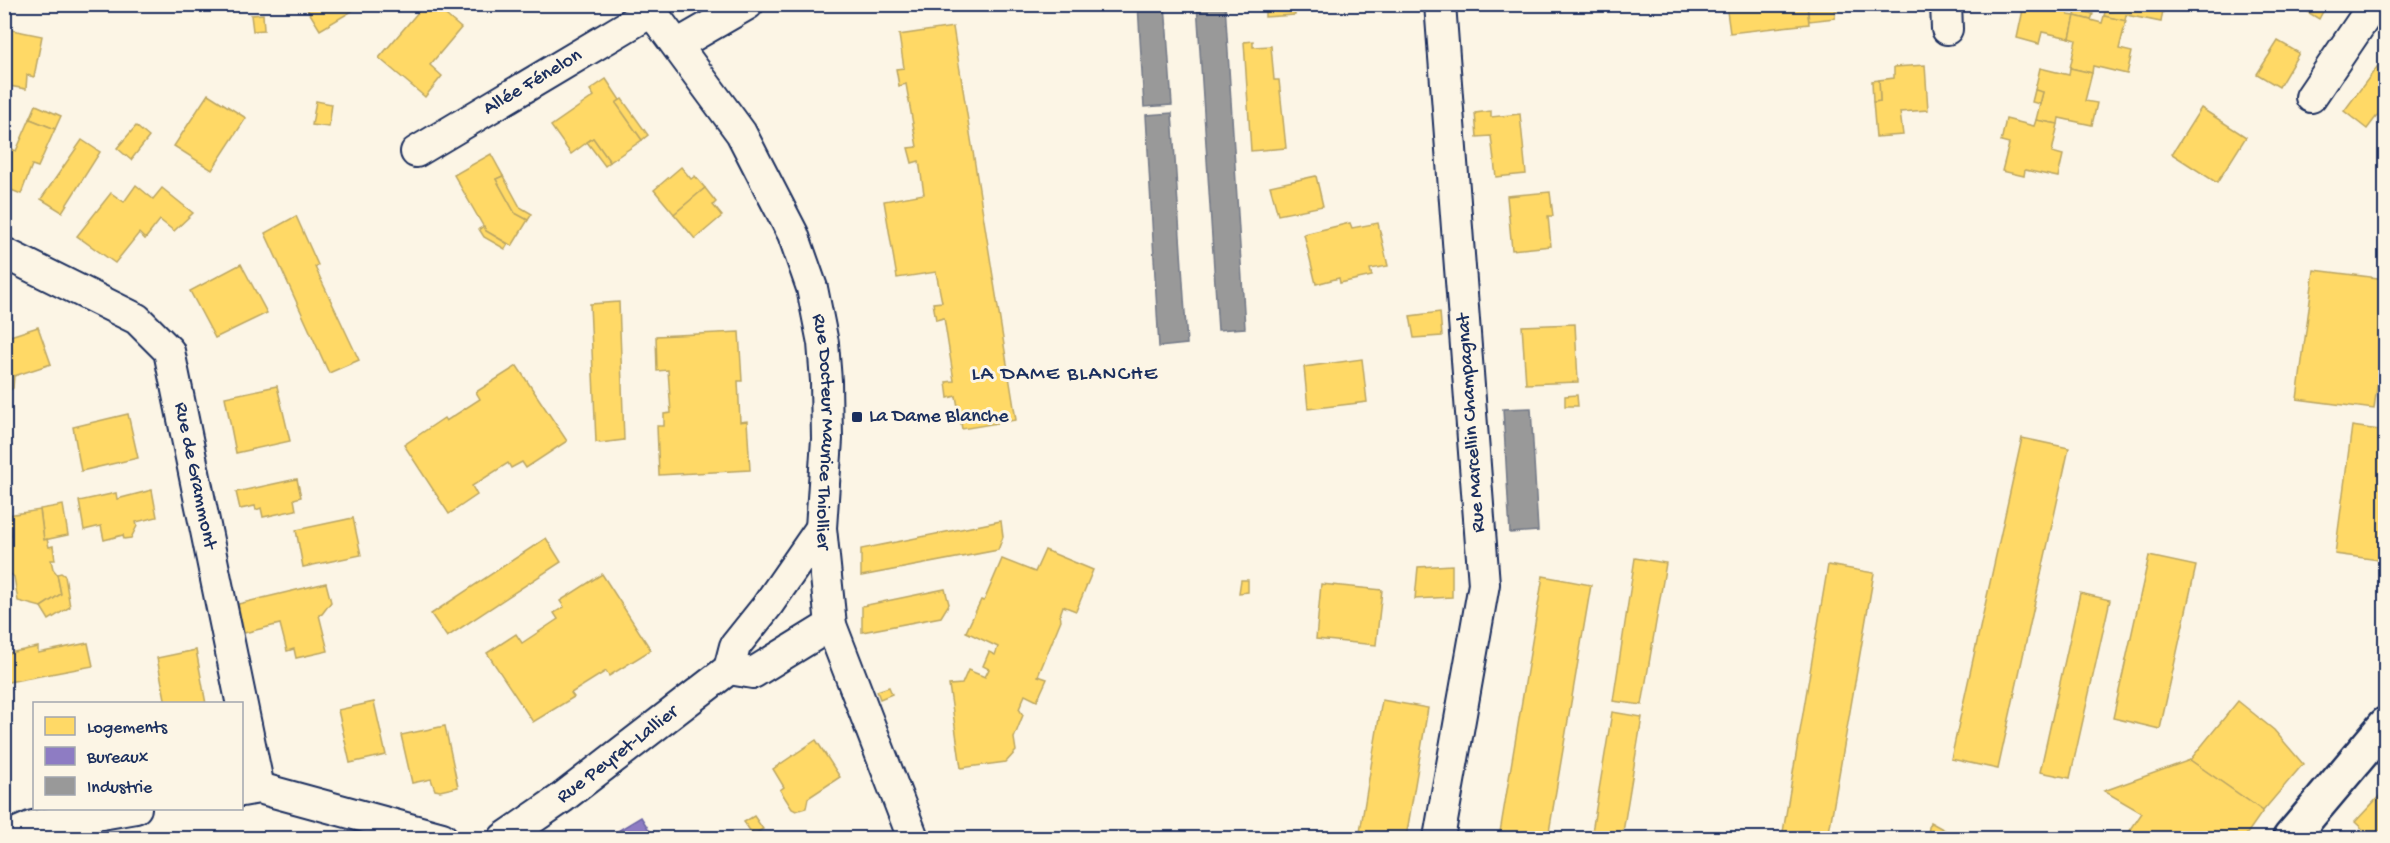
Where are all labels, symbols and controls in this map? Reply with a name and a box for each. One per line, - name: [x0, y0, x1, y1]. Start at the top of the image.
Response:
- street label: Allée Fénelon: [479, 44, 587, 121]
- street label: Rue Marcellin Champagnat: [1453, 311, 1491, 533]
- street label: Rue Docteur Maurice Thiollier: [806, 312, 839, 553]
- district label: LA DAME BLANCHE: [971, 363, 1159, 388]
- street label: Rue de Grammont: [168, 400, 221, 553]
- place label: La Dame Blanche: [869, 406, 1009, 429]
- marker: La Dame Blanche: [850, 410, 864, 424]
- street label: Rue Peyret-Lallier: [553, 700, 685, 809]
- legend: [33, 702, 243, 810]
- text: Logements: [87, 718, 168, 739]
- text: Bureaux: [86, 748, 149, 769]
- text: Industrie: [87, 778, 153, 799]

